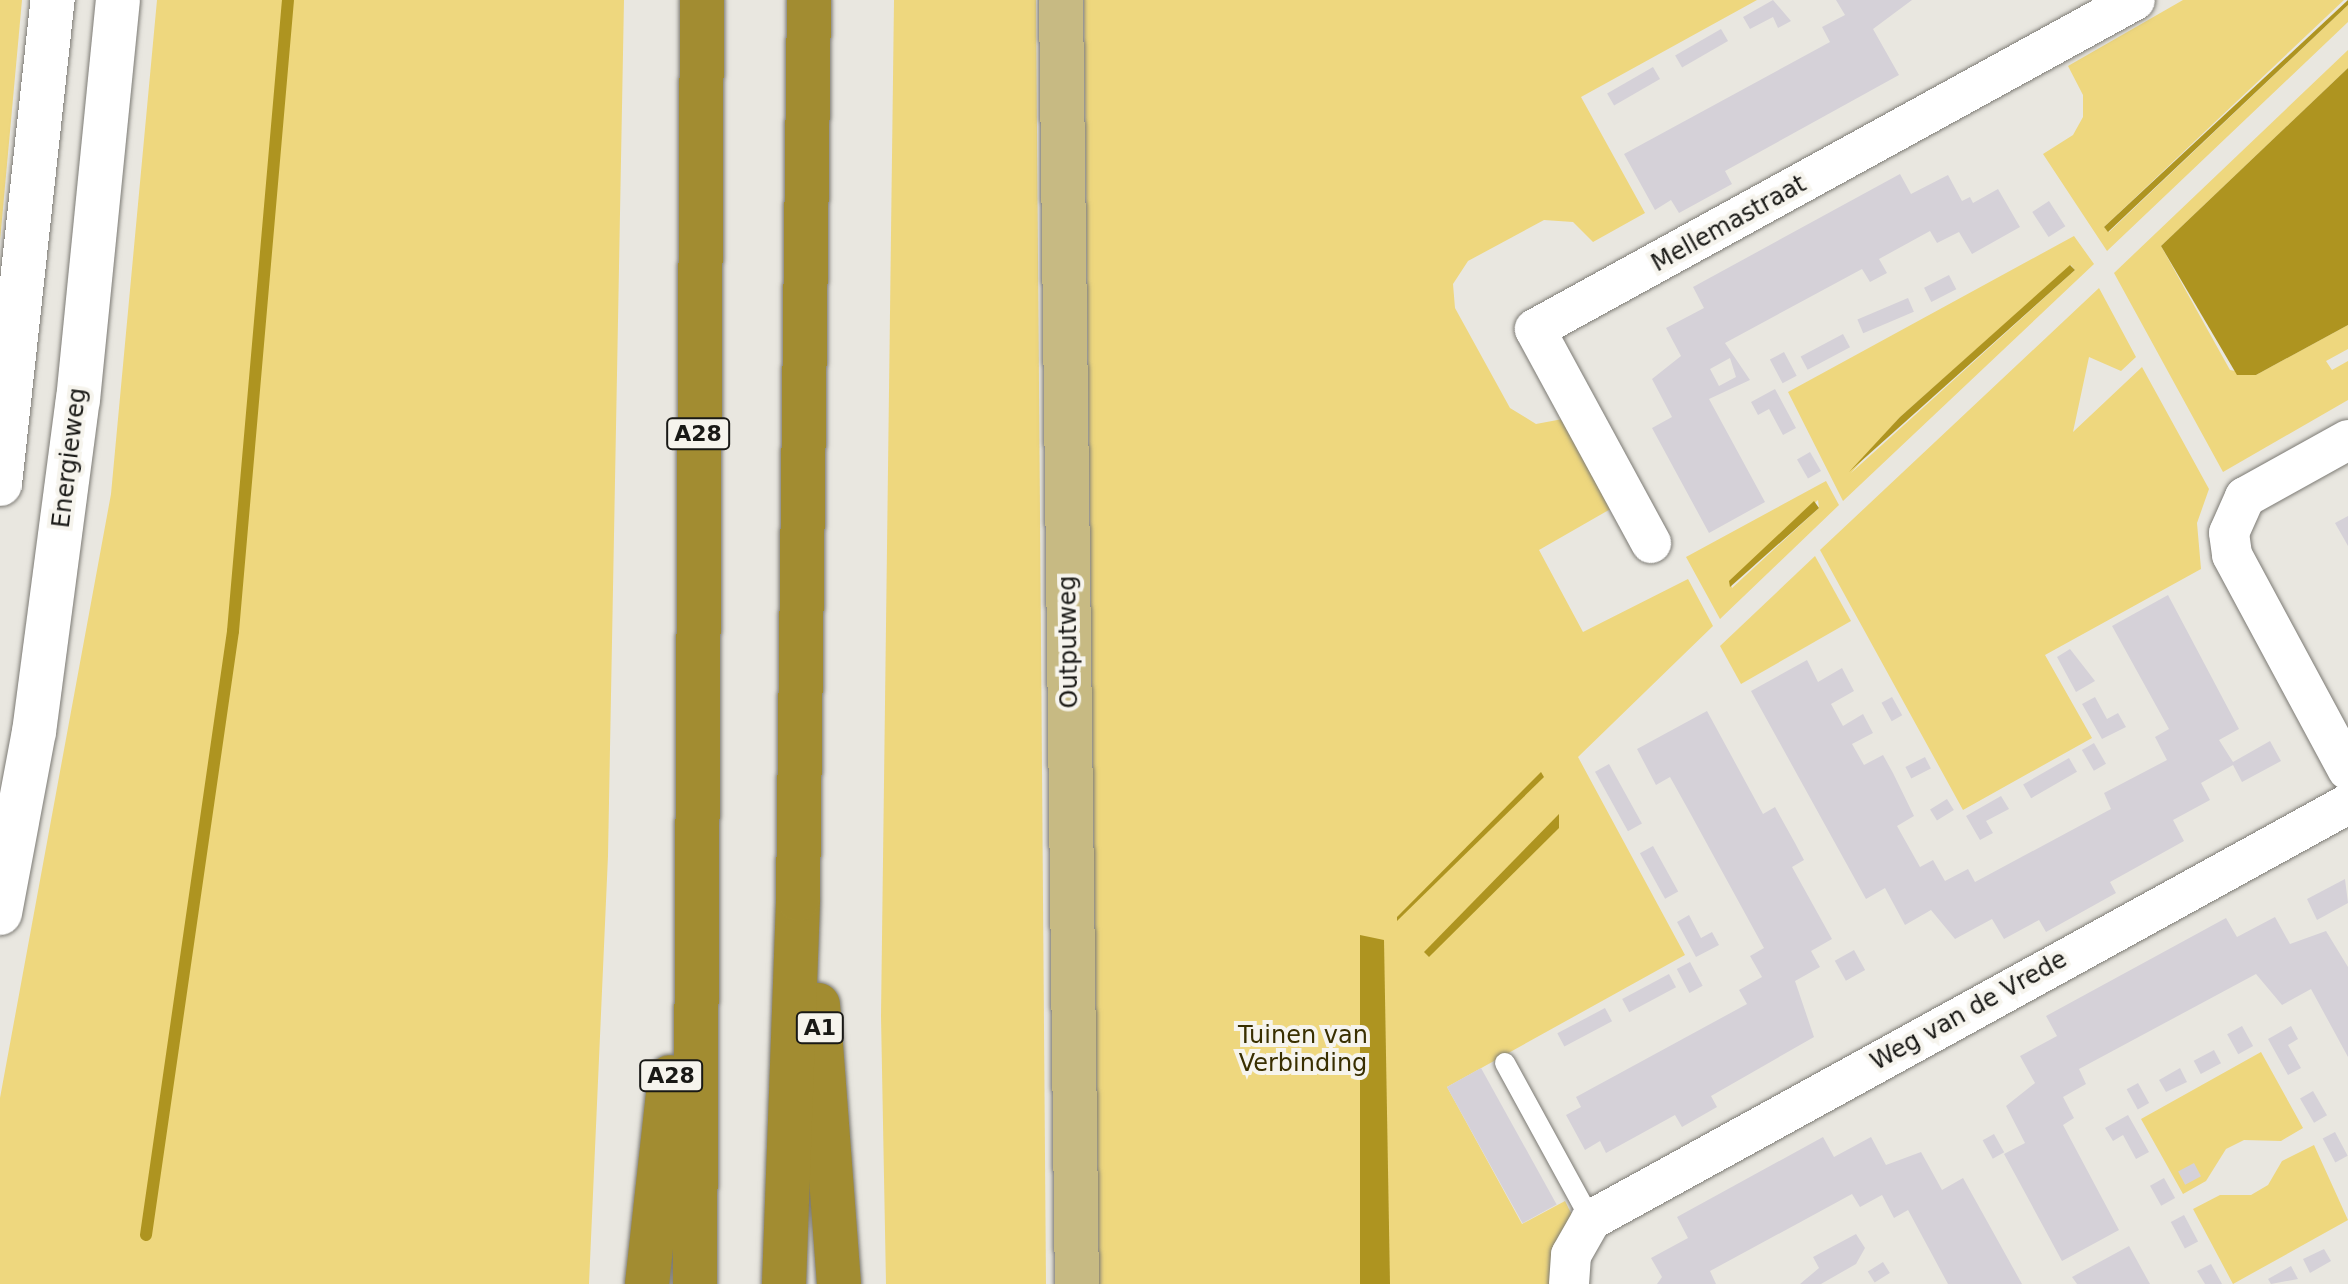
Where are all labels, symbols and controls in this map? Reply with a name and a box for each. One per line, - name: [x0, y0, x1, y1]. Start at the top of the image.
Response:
- street label: Mellemastraat: [1647, 170, 1811, 278]
- street label: Energieweg: [47, 386, 93, 530]
- road number: A28: [666, 416, 730, 452]
- street label: Outputweg: [1053, 575, 1085, 709]
- street label: Weg van de Vrede: [1866, 945, 2072, 1077]
- road number: A1: [794, 1010, 846, 1046]
- park label: Tuinen van Verbinding: [1238, 1022, 1368, 1078]
- road number: A28: [639, 1058, 703, 1094]

